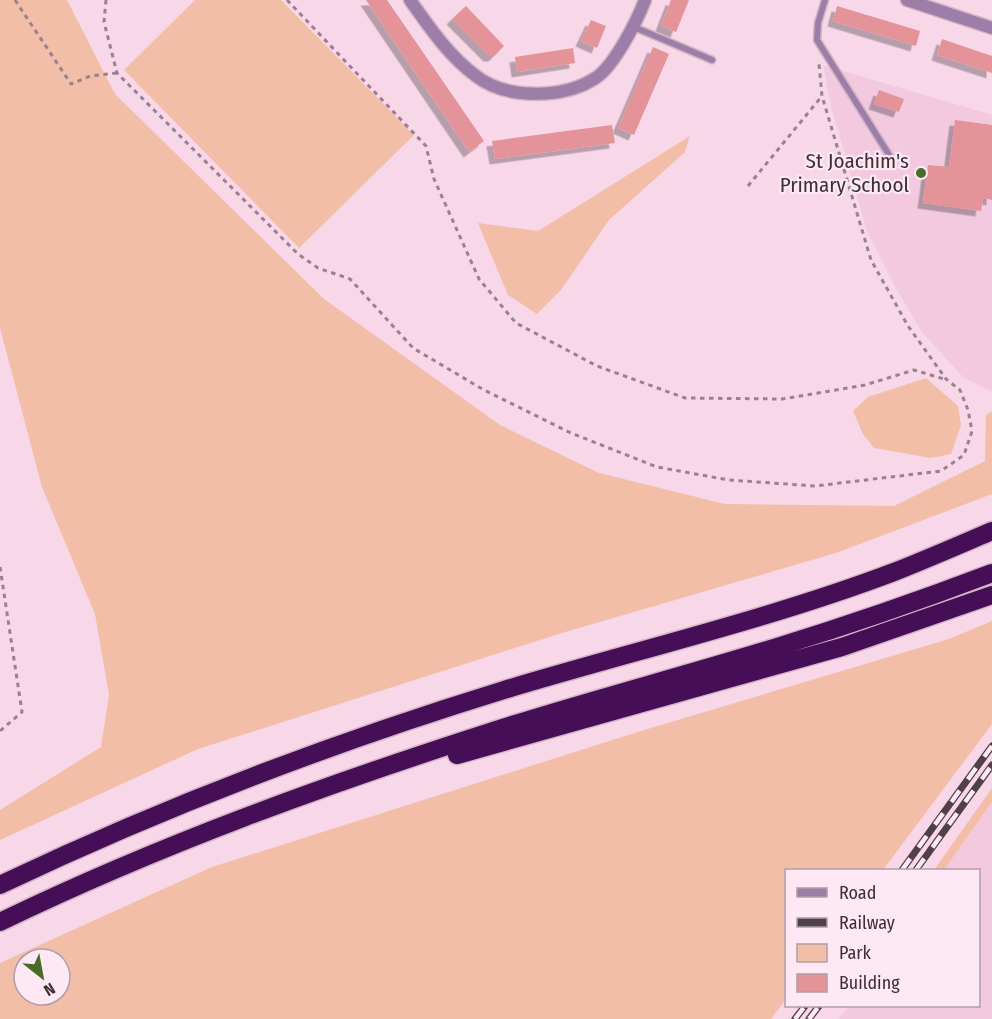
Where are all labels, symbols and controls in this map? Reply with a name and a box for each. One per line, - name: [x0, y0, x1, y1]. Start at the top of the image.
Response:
- place label: St Joachim's Primary School: [780, 148, 909, 198]
- marker: St Joachim's Primary School: [914, 166, 928, 180]
- legend: [785, 869, 980, 1007]
- text: Road: [839, 882, 876, 904]
- text: Railway: [839, 912, 895, 934]
- text: Park: [839, 942, 872, 964]
- north arrow: [12, 947, 72, 1007]
- text: Building: [839, 972, 900, 994]
- text: N: [40, 979, 58, 1000]

